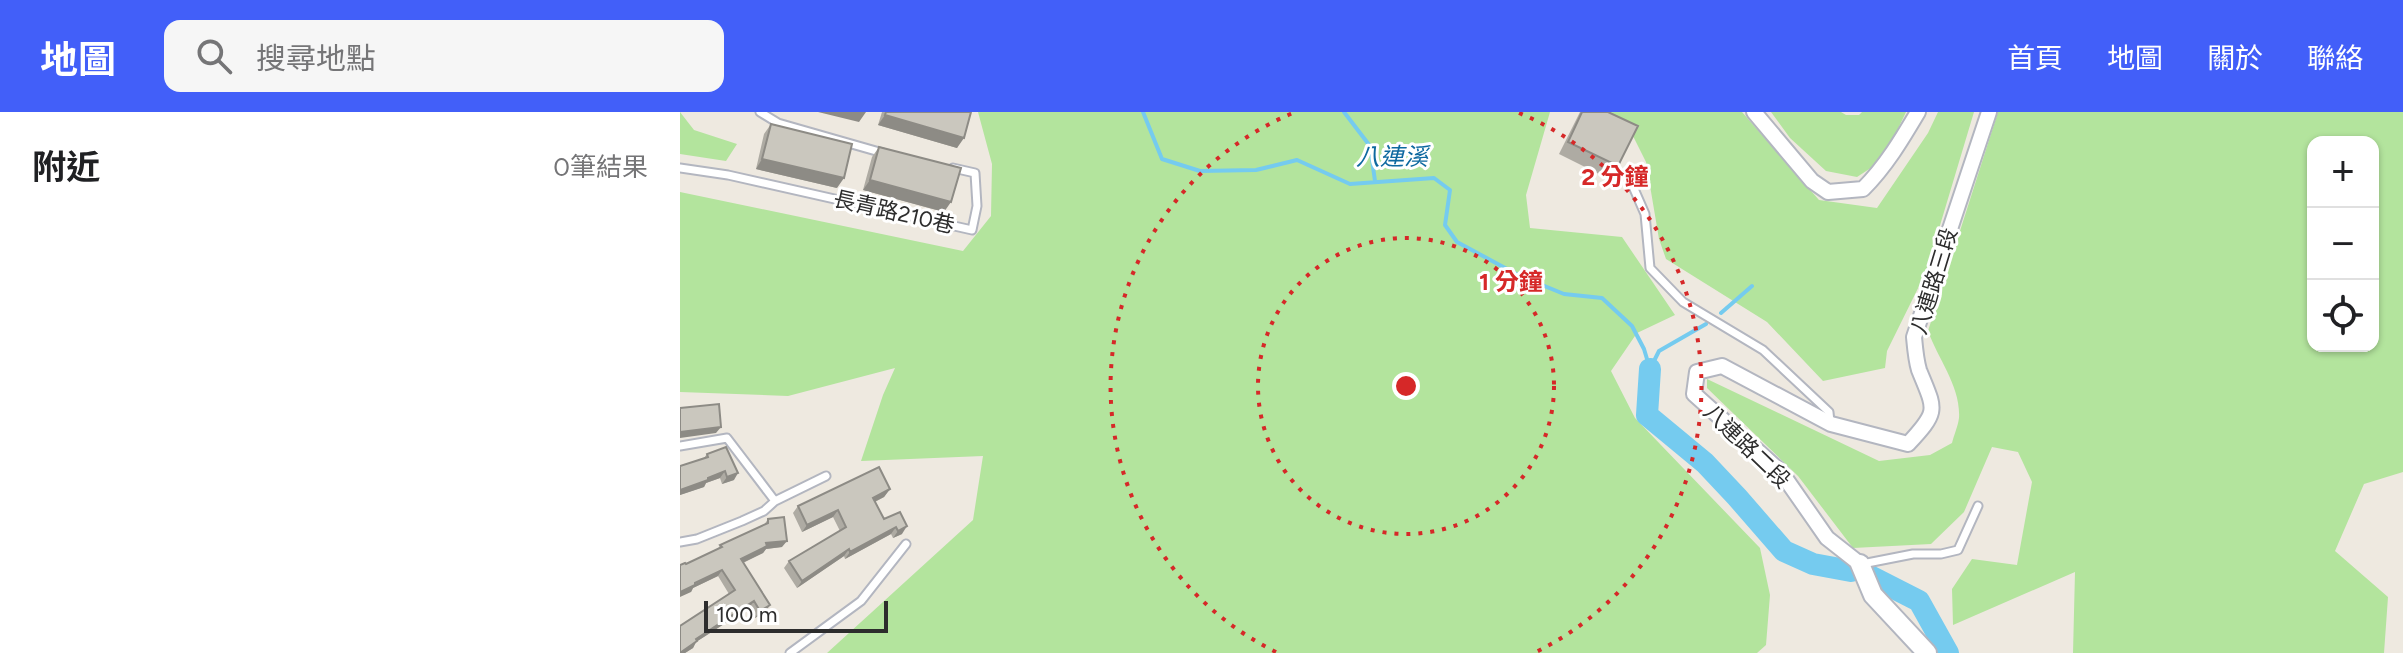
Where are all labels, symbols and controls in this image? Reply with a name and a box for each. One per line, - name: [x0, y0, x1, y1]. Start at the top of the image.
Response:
- search box: [164, 20, 724, 92]
- icon: search: [192, 34, 236, 78]
- text: 地圖: [40, 37, 116, 83]
- text: 搜尋地點: [256, 40, 376, 77]
- text: 首頁: [2007, 41, 2063, 75]
- text: 地圖: [2107, 41, 2163, 75]
- text: 關於: [2207, 41, 2263, 75]
- text: 聯絡: [2307, 41, 2363, 75]
- map controls: [2307, 136, 2379, 352]
- button: +: [2307, 136, 2379, 208]
- water label: 八連溪: [1356, 142, 1431, 171]
- text: 附近: [32, 147, 100, 188]
- text: 0筆結果: [553, 151, 648, 183]
- text: 2 分鐘: [1581, 162, 1649, 191]
- street label: 長青路210巷: [831, 185, 957, 239]
- button: −: [2307, 208, 2379, 280]
- street label: 八連路三段: [1905, 224, 1963, 338]
- text: 1 分鐘: [1479, 267, 1543, 296]
- button: locate: [2307, 280, 2379, 352]
- centre of rings: [1392, 372, 1420, 400]
- street label: 八連路二段: [1698, 398, 1796, 494]
- scale bar: [704, 597, 888, 633]
- text: 100 m: [716, 601, 777, 628]

